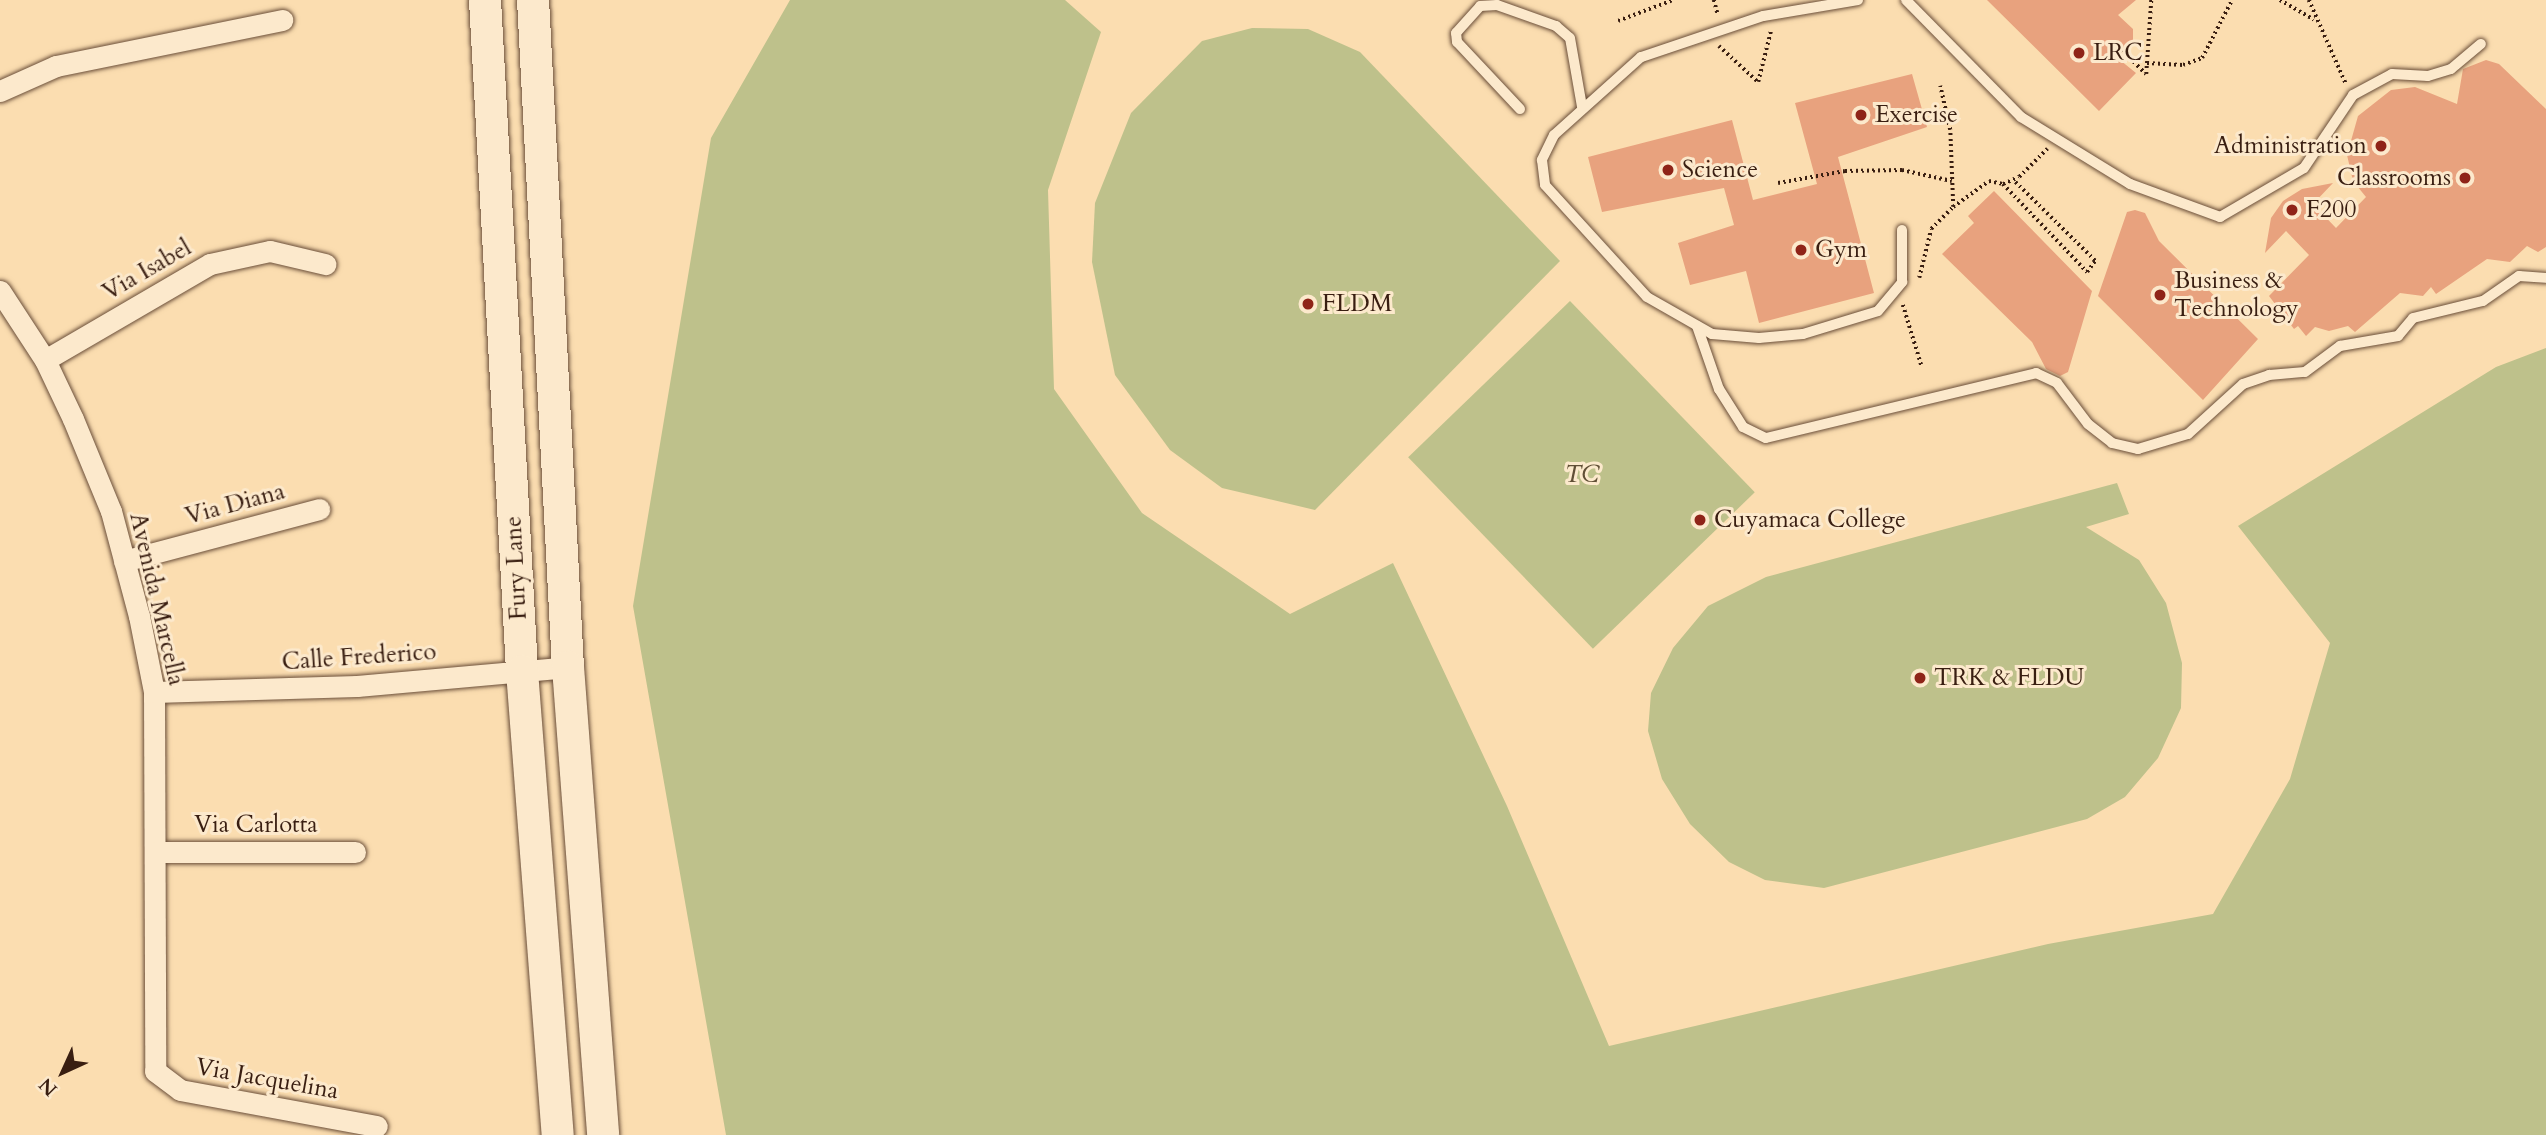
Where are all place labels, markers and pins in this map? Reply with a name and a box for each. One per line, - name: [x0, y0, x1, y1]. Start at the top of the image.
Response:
- place label: LRC: [2093, 39, 2142, 67]
- marker: LRC: [2071, 45, 2087, 61]
- place label: Exercise: [1875, 101, 1958, 129]
- marker: Exercise: [1853, 107, 1869, 123]
- place label: Administration: [2214, 132, 2367, 160]
- marker: Administration: [2373, 138, 2389, 154]
- place label: Science: [1682, 156, 1758, 184]
- marker: Science: [1660, 162, 1676, 178]
- place label: Classrooms: [2337, 164, 2451, 192]
- marker: Classrooms: [2457, 170, 2473, 186]
- place label: F200: [2306, 196, 2357, 224]
- marker: F200: [2284, 202, 2300, 218]
- place label: Gym: [1815, 236, 1867, 264]
- marker: Gym: [1793, 242, 1809, 258]
- place label: Business & Technology: [2174, 267, 2298, 323]
- marker: Business & Technology: [2152, 287, 2168, 303]
- place label: FLDM: [1322, 290, 1392, 318]
- marker: FLDM: [1300, 296, 1316, 312]
- place label: Cuyamaca College: [1714, 506, 1906, 534]
- marker: Cuyamaca College: [1692, 512, 1708, 528]
- place label: TRK & FLDU: [1934, 664, 2084, 692]
- marker: TRK & FLDU: [1912, 670, 1928, 686]

